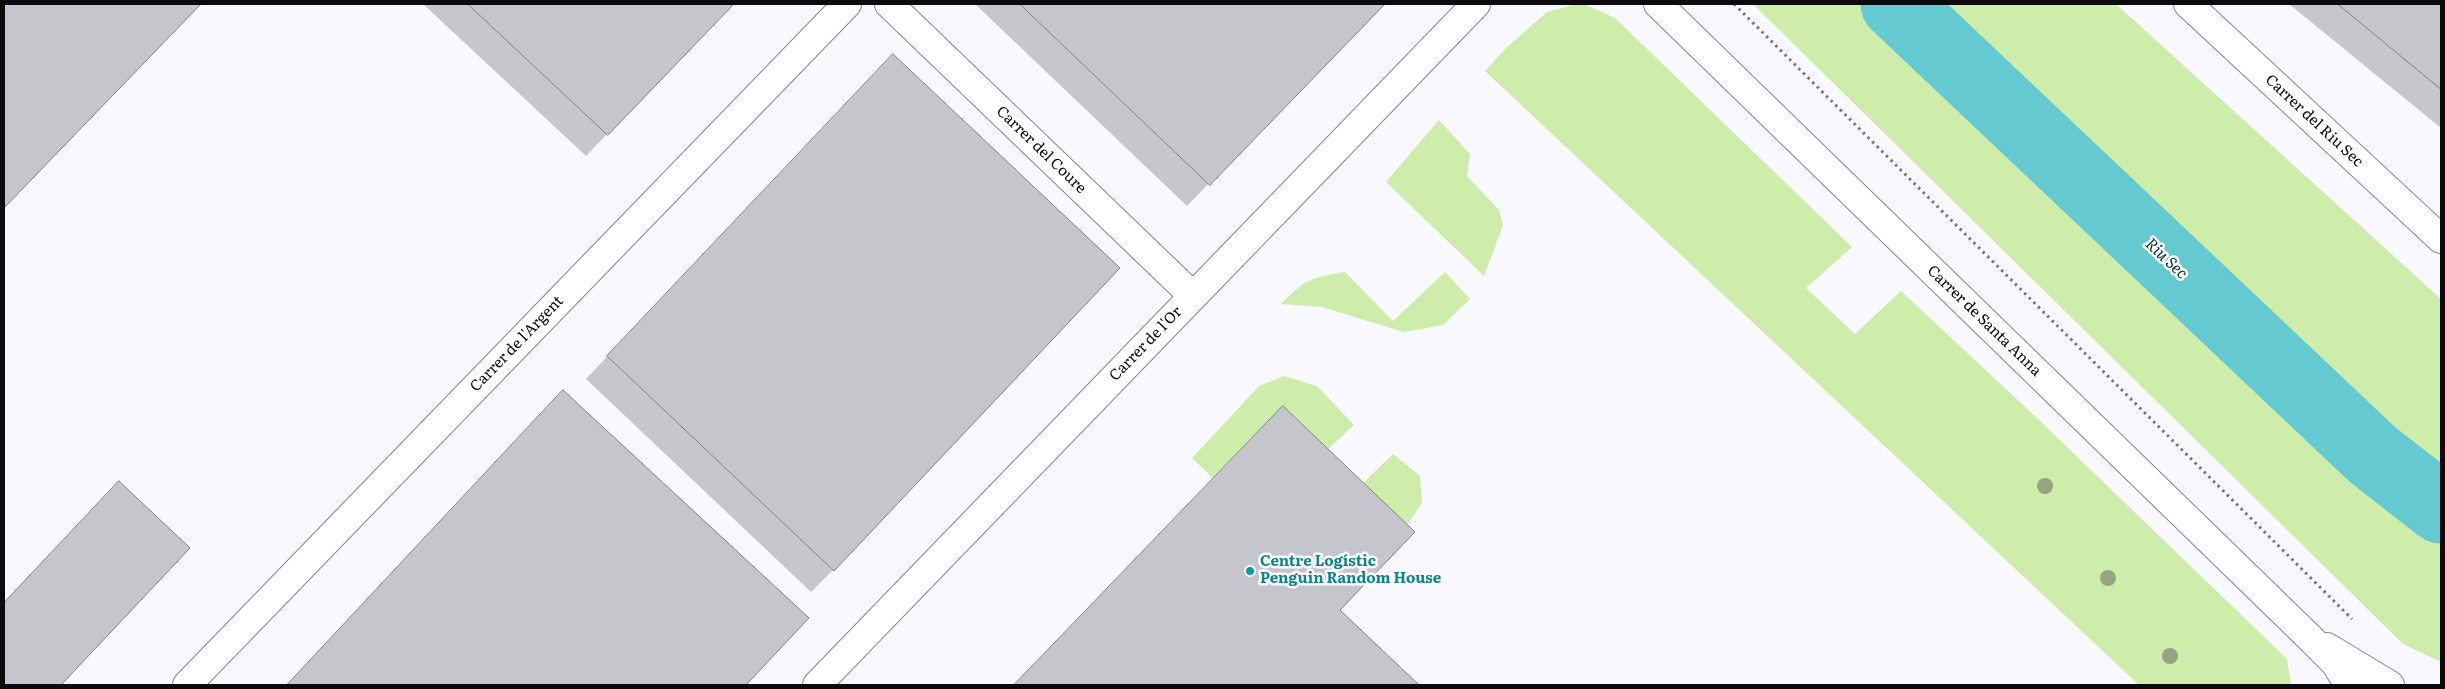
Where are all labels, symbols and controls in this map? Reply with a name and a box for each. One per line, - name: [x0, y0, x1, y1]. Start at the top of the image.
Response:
- street label: Carrer del Riu Sec: [2261, 71, 2367, 171]
- street label: Carrer del Coure: [992, 103, 1090, 197]
- water label: Riu Sec: [2141, 235, 2191, 283]
- street label: Carrer de Santa Anna: [1923, 262, 2045, 380]
- street label: Carrer de l'Argent: [467, 292, 567, 396]
- street label: Carrer de l'Or: [1106, 303, 1186, 385]
- place label: Centre Logístic Penguin Random House: [1260, 553, 1441, 588]
- marker: Centre Logístic Penguin Random House: [1244, 565, 1256, 577]

